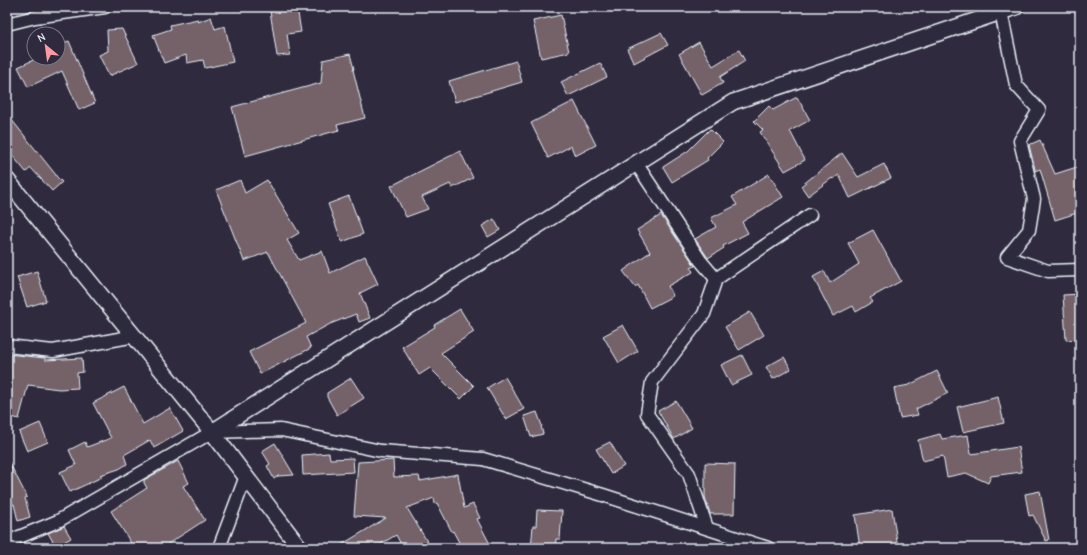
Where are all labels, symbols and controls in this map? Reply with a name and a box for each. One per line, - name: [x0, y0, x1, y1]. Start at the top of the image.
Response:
- north arrow: [26, 26, 66, 66]
- text: N: [35, 30, 48, 45]

